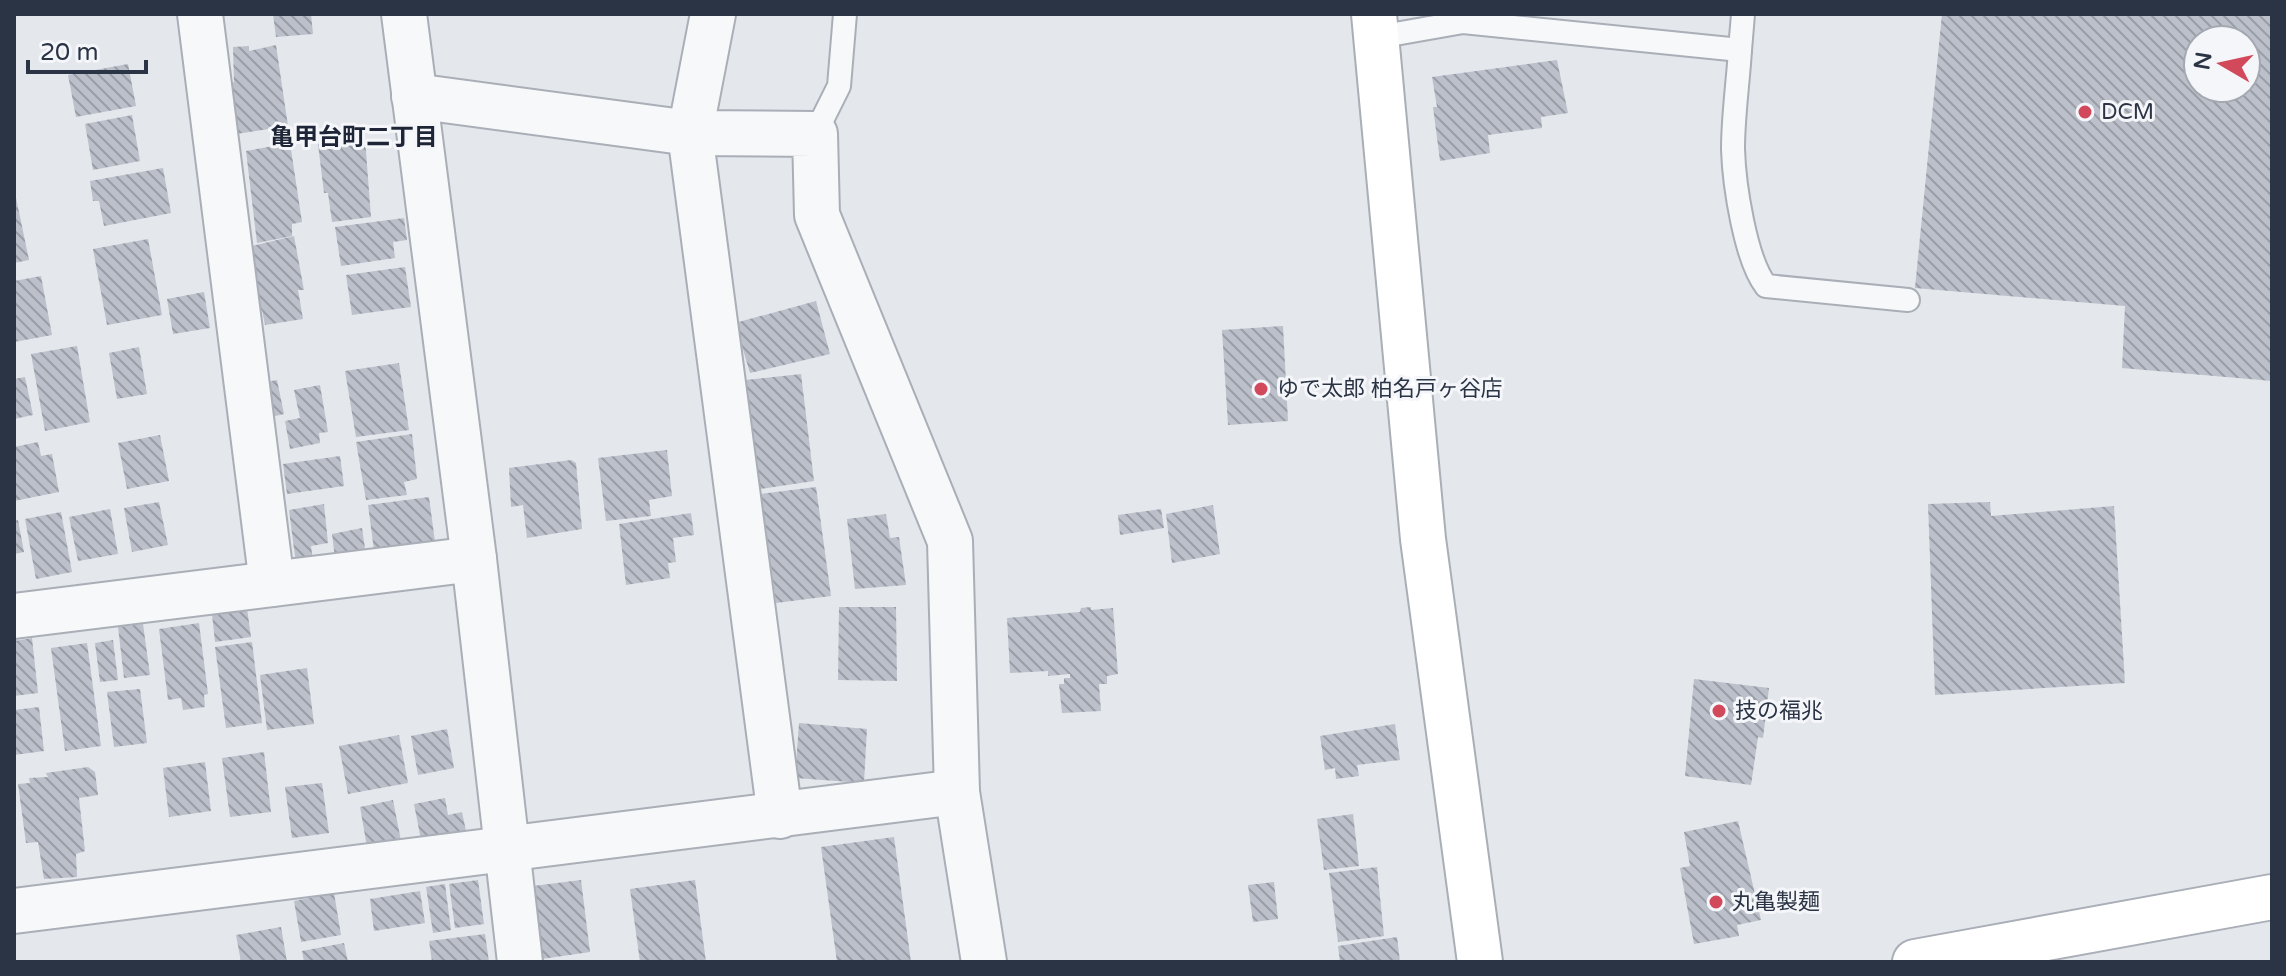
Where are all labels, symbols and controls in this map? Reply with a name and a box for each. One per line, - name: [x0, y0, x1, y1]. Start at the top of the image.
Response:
- scale bar: [28, 24, 146, 74]
- north arrow: [2182, 24, 2262, 104]
- text: 20 m: [40, 38, 98, 67]
- text: N: [2189, 50, 2217, 72]
- place label: DCM: [2101, 99, 2154, 125]
- marker: DCM: [2076, 103, 2094, 121]
- district label: 亀甲台町二丁目: [270, 123, 438, 152]
- place label: ゆで太郎 柏名戸ヶ谷店: [1277, 376, 1503, 402]
- marker: ゆで太郎 柏名戸ヶ谷店: [1252, 380, 1270, 398]
- place label: 技の福兆: [1735, 698, 1823, 724]
- marker: 技の福兆: [1710, 702, 1728, 720]
- place label: 丸亀製麺: [1732, 889, 1820, 915]
- marker: 丸亀製麺: [1707, 893, 1725, 911]

